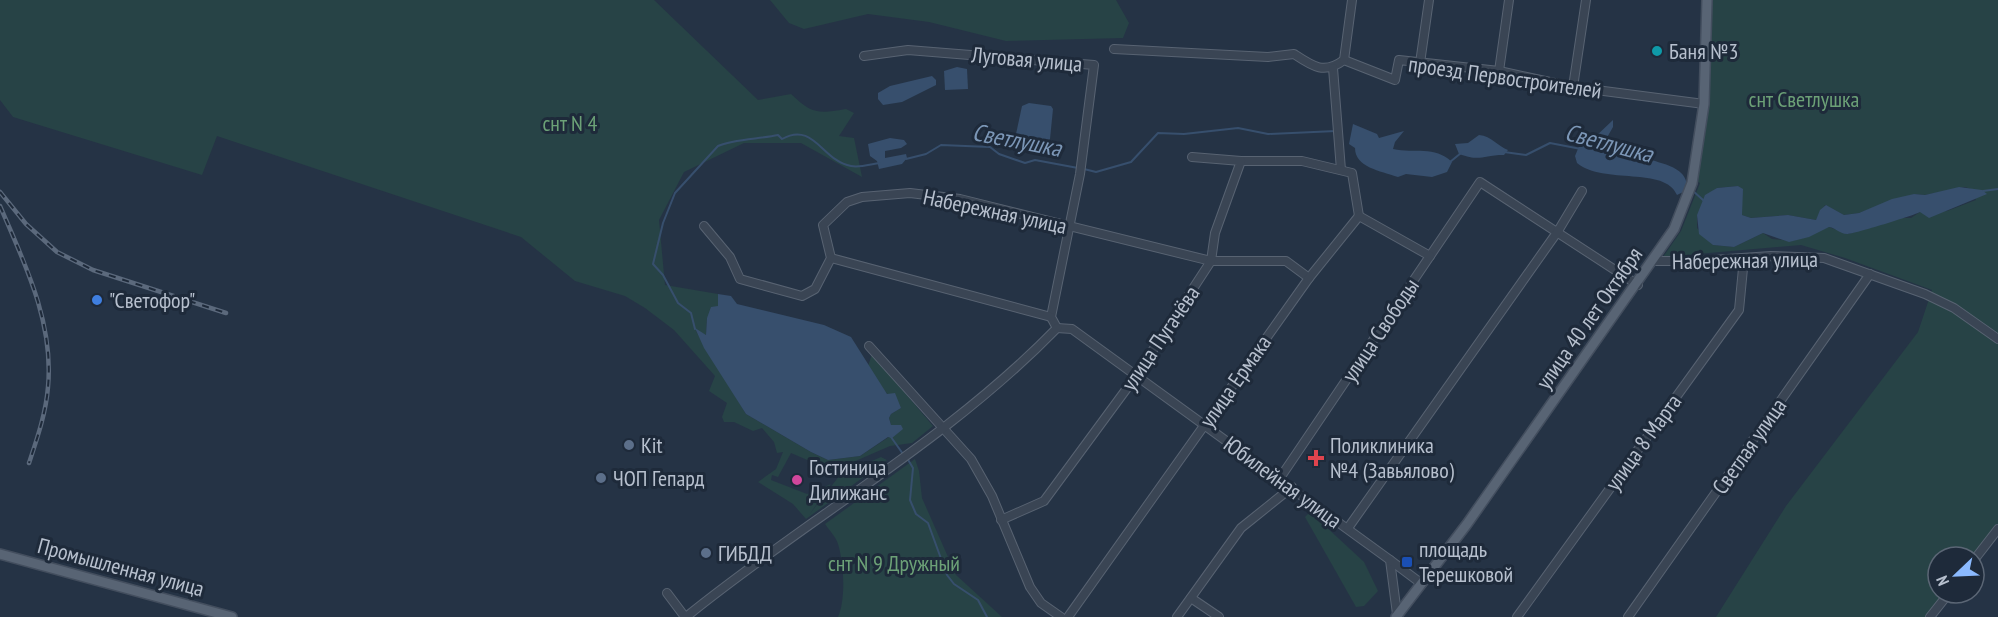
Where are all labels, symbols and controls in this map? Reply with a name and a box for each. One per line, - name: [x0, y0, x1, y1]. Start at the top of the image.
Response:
- place label: Баня №3: [1669, 37, 1738, 65]
- street label: Луговая улица: [970, 40, 1083, 78]
- marker: Баня №3: [1650, 44, 1664, 58]
- street label: проезд Первостроителей: [1407, 50, 1603, 104]
- park label: снт Светлушка: [1749, 85, 1859, 113]
- park label: снт N 4: [543, 109, 598, 137]
- water label: Светлушка: [970, 116, 1065, 164]
- water label: Светлушка: [1562, 116, 1658, 170]
- street label: Набережная улица: [921, 182, 1069, 240]
- street label: улица 40 лет Октября: [1530, 241, 1648, 395]
- street label: Набережная улица: [1672, 245, 1818, 275]
- street label: улица Свободы: [1335, 273, 1425, 387]
- street label: улица Пугачёва: [1115, 280, 1205, 396]
- place label: "Светофор": [109, 286, 195, 314]
- marker: "Светофор": [90, 293, 104, 307]
- street label: улица Ермака: [1193, 329, 1277, 433]
- street label: улица 8 Марта: [1599, 388, 1687, 496]
- street label: Светлая улица: [1706, 393, 1792, 499]
- street label: Юбилейная улица: [1218, 430, 1348, 534]
- place label: Kit: [641, 431, 663, 459]
- place label: Поликлиника №4 (Завьялово): [1330, 431, 1455, 484]
- marker: Kit: [622, 438, 636, 452]
- marker: Поликлиника №4 (Завьялово): [1307, 449, 1325, 467]
- place label: Гостиница Дилижанс: [809, 453, 887, 506]
- place label: ЧОП Гепард: [613, 464, 705, 492]
- marker: ЧОП Гепард: [594, 471, 608, 485]
- marker: Гостиница Дилижанс: [790, 473, 804, 487]
- street label: Промышленная улица: [35, 531, 207, 603]
- place label: площадь Терешковой: [1419, 535, 1513, 588]
- place label: ГИБДД: [718, 539, 772, 567]
- north arrow: [1926, 545, 1986, 605]
- marker: ГИБДД: [699, 546, 713, 560]
- park label: снт N 9 Дружный: [828, 549, 960, 577]
- marker: площадь Терешковой: [1400, 555, 1414, 569]
- text: N: [1931, 573, 1953, 589]

